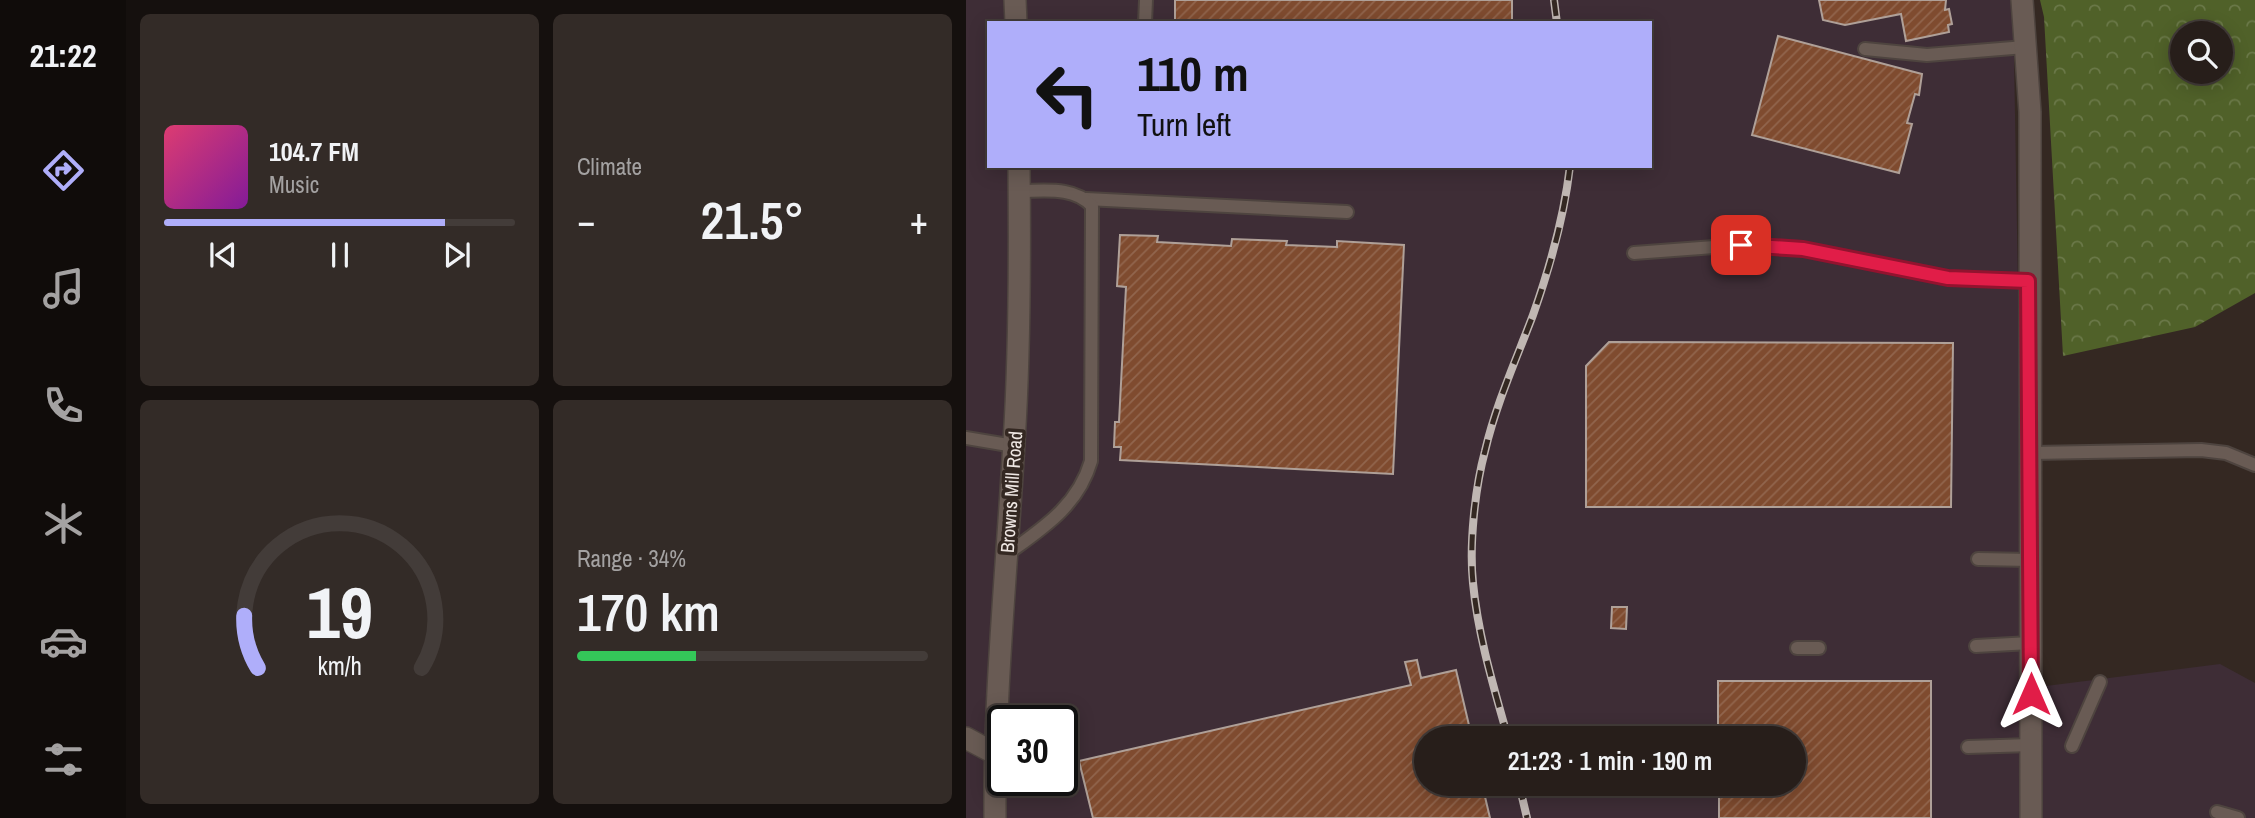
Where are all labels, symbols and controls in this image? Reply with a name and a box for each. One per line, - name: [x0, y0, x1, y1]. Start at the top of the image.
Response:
- map controls: [2170, 21, 2233, 84]
- button: search: [2170, 21, 2233, 84]
- text: 21:22: [29, 34, 97, 77]
- text: 110 m: [1137, 40, 1249, 106]
- icon: left: [1022, 49, 1113, 140]
- text: Turn left: [1137, 103, 1231, 146]
- text: 104.7 FM: [269, 134, 359, 169]
- icon: directions: [39, 146, 88, 195]
- text: Climate: [577, 151, 642, 182]
- text: Music: [269, 169, 319, 200]
- text: 21.5°: [701, 185, 804, 255]
- text: −: [577, 195, 595, 246]
- text: +: [910, 195, 928, 246]
- pin: [1711, 215, 1771, 275]
- icon: arrive: [1722, 226, 1760, 264]
- icon: previous: [204, 236, 242, 274]
- icon: pause: [321, 236, 359, 274]
- icon: next: [438, 236, 476, 274]
- icon: music: [39, 264, 88, 313]
- icon: phone: [39, 381, 88, 430]
- street label: Browns Mill Road: [994, 430, 1028, 554]
- icon: climate: [39, 499, 88, 548]
- text: Range · 34%: [577, 543, 686, 574]
- text: 19: [306, 563, 373, 661]
- text: 170 km: [577, 577, 720, 647]
- icon: car: [39, 617, 88, 666]
- text: km/h: [317, 649, 362, 683]
- position arrow: [1994, 657, 2068, 731]
- speed limit sign: 30: [987, 705, 1078, 796]
- icon: filters: [39, 735, 88, 784]
- text: 21:23 · 1 min · 190 m: [1508, 743, 1712, 778]

